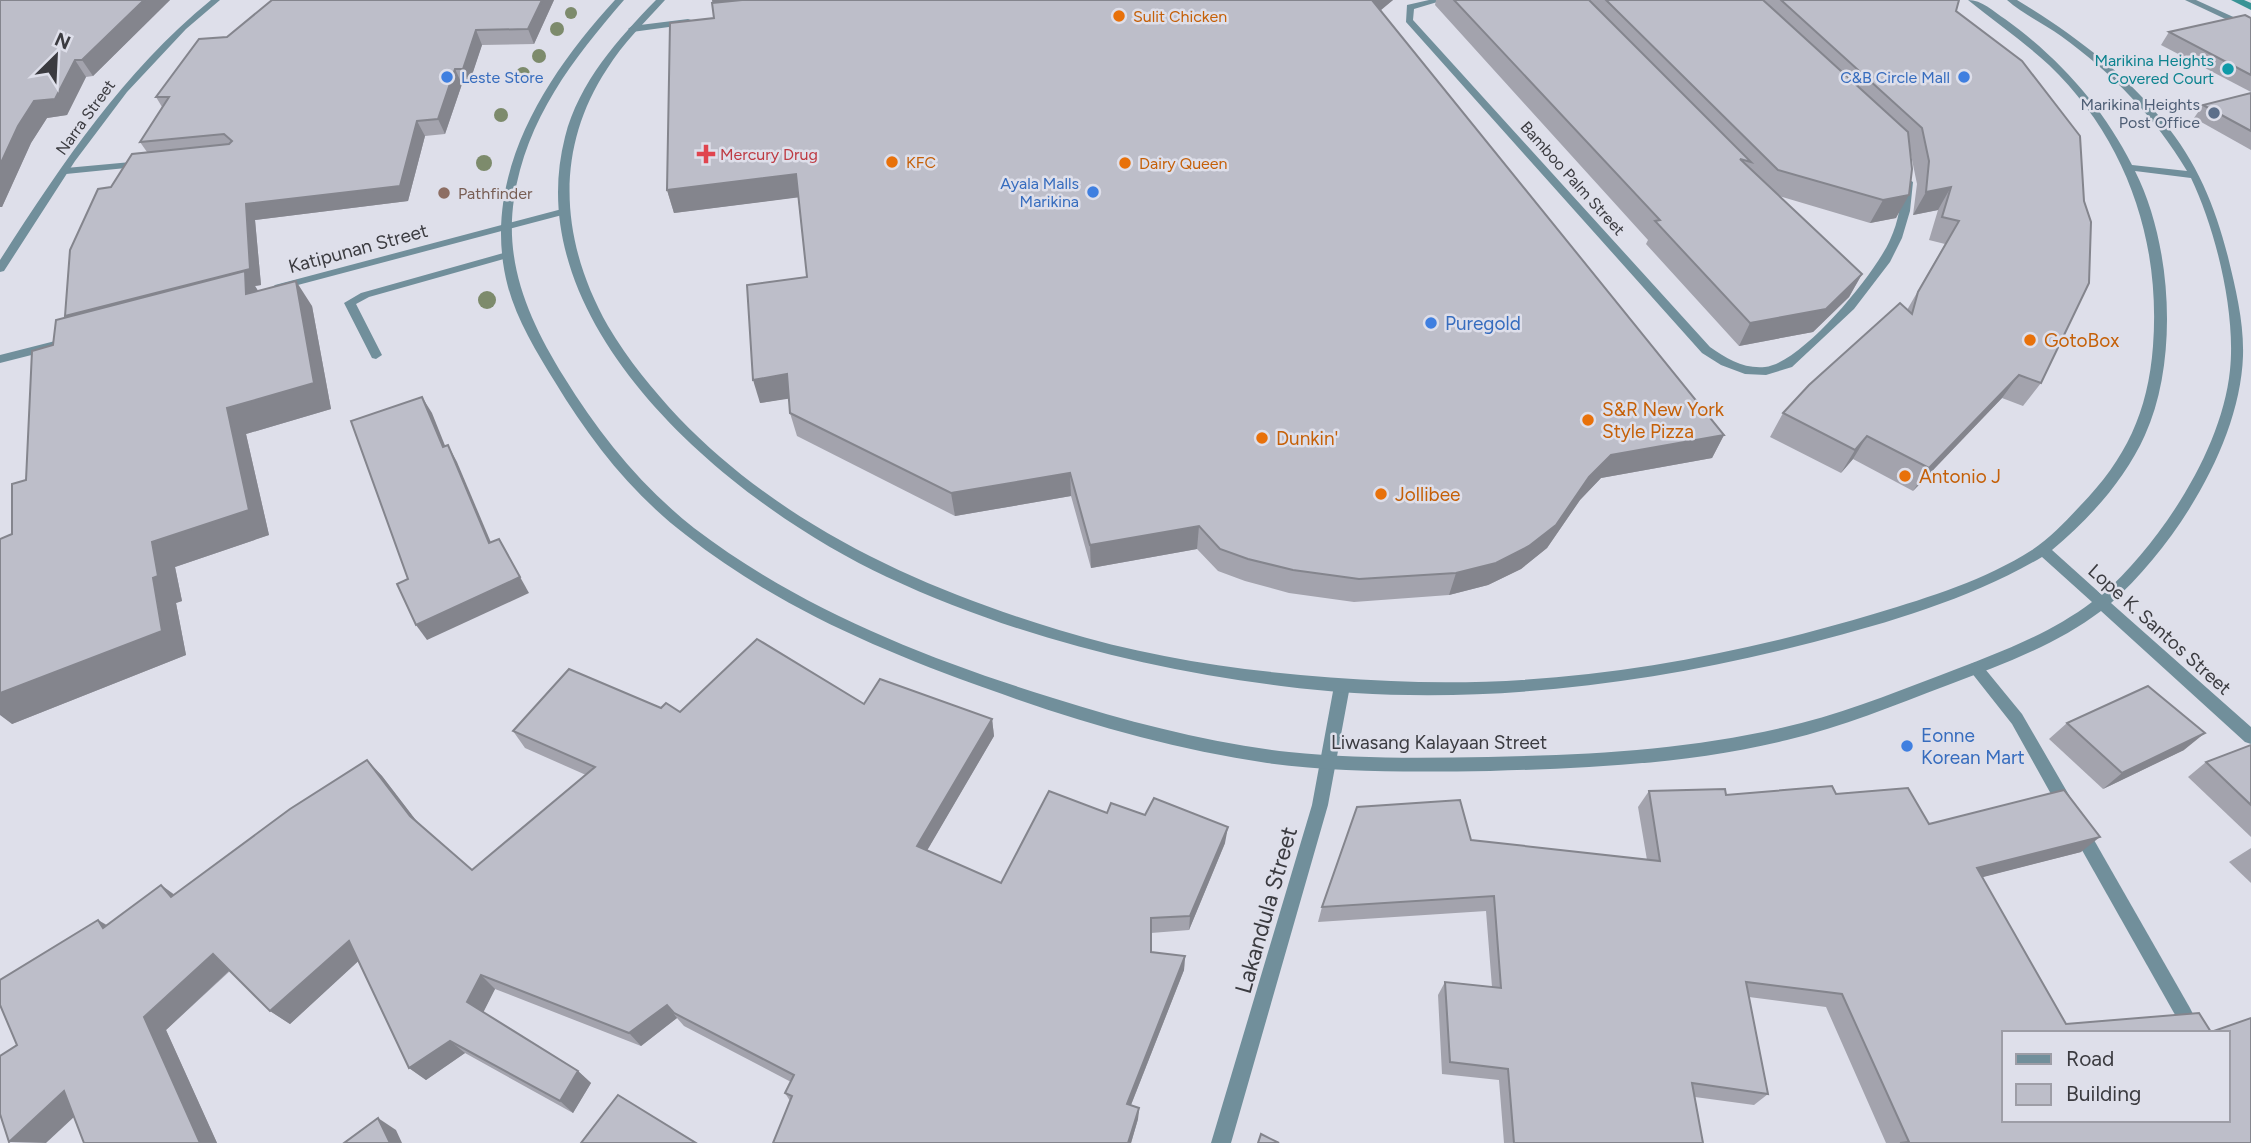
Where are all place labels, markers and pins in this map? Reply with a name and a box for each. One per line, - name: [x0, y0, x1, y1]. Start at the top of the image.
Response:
- place label: Sulit Chicken: [1133, 7, 1227, 26]
- marker: Sulit Chicken: [1111, 8, 1127, 24]
- place label: Marikina Heights Covered Court: [2094, 51, 2214, 88]
- marker: Marikina Heights Covered Court: [2220, 61, 2236, 77]
- place label: Leste Store: [461, 68, 544, 87]
- place label: C&B Circle Mall: [1840, 68, 1950, 87]
- marker: Leste Store: [439, 69, 455, 85]
- marker: C&B Circle Mall: [1956, 69, 1972, 85]
- place label: Marikina Heights Post Office: [2080, 95, 2200, 132]
- marker: Marikina Heights Post Office: [2206, 105, 2222, 121]
- place label: Mercury Drug: [720, 145, 818, 164]
- marker: Mercury Drug: [698, 146, 714, 162]
- place label: KFC: [906, 153, 936, 172]
- marker: KFC: [884, 154, 900, 170]
- place label: Dairy Queen: [1139, 154, 1228, 173]
- marker: Dairy Queen: [1117, 155, 1133, 171]
- place label: Ayala Malls Marikina: [1000, 174, 1079, 211]
- place label: Pathfinder: [458, 184, 533, 203]
- marker: Ayala Malls Marikina: [1085, 184, 1101, 200]
- marker: Pathfinder: [436, 185, 452, 201]
- place label: Puregold: [1445, 312, 1521, 335]
- marker: Puregold: [1423, 315, 1439, 331]
- place label: GotoBox: [2044, 329, 2119, 352]
- marker: GotoBox: [2022, 332, 2038, 348]
- place label: S&R New York Style Pizza: [1602, 398, 1725, 443]
- marker: S&R New York Style Pizza: [1580, 412, 1596, 428]
- place label: Dunkin': [1276, 427, 1338, 450]
- marker: Dunkin': [1254, 430, 1270, 446]
- place label: Antonio J: [1919, 465, 2001, 488]
- marker: Antonio J: [1897, 468, 1913, 484]
- place label: Jollibee: [1395, 483, 1460, 506]
- marker: Jollibee: [1373, 486, 1389, 502]
- place label: Eonne Korean Mart: [1921, 724, 2025, 769]
- marker: Eonne Korean Mart: [1899, 738, 1915, 754]

